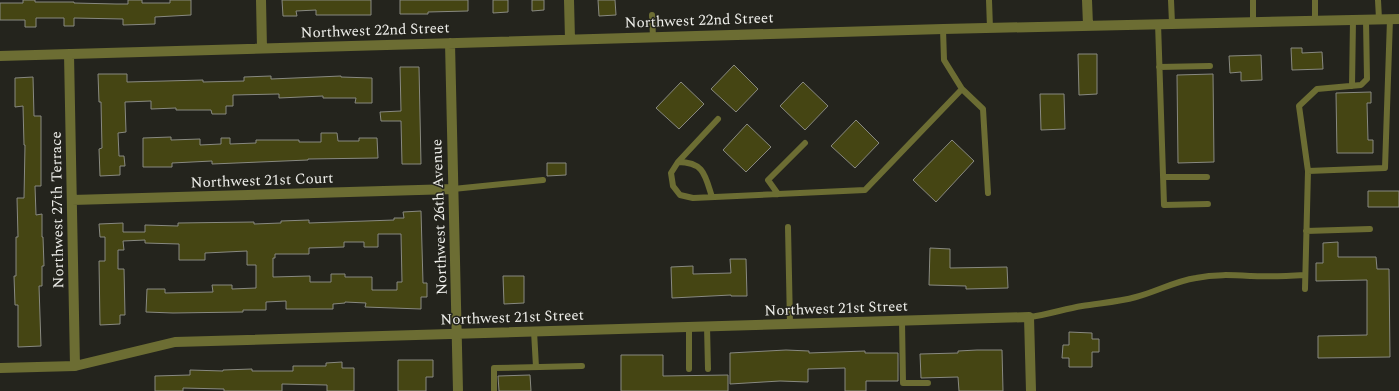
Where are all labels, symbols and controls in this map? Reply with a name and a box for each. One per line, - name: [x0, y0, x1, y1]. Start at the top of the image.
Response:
- street label: Northwest 22nd Street: [624, 6, 774, 35]
- street label: Northwest 22nd Street: [300, 16, 450, 45]
- street label: Northwest 27th Terrace: [45, 131, 70, 289]
- street label: Northwest 26th Avenue: [425, 139, 454, 295]
- street label: Northwest 21st Court: [190, 167, 334, 194]
- street label: Northwest 21st Street: [764, 295, 908, 322]
- street label: Northwest 21st Street: [440, 304, 584, 331]

